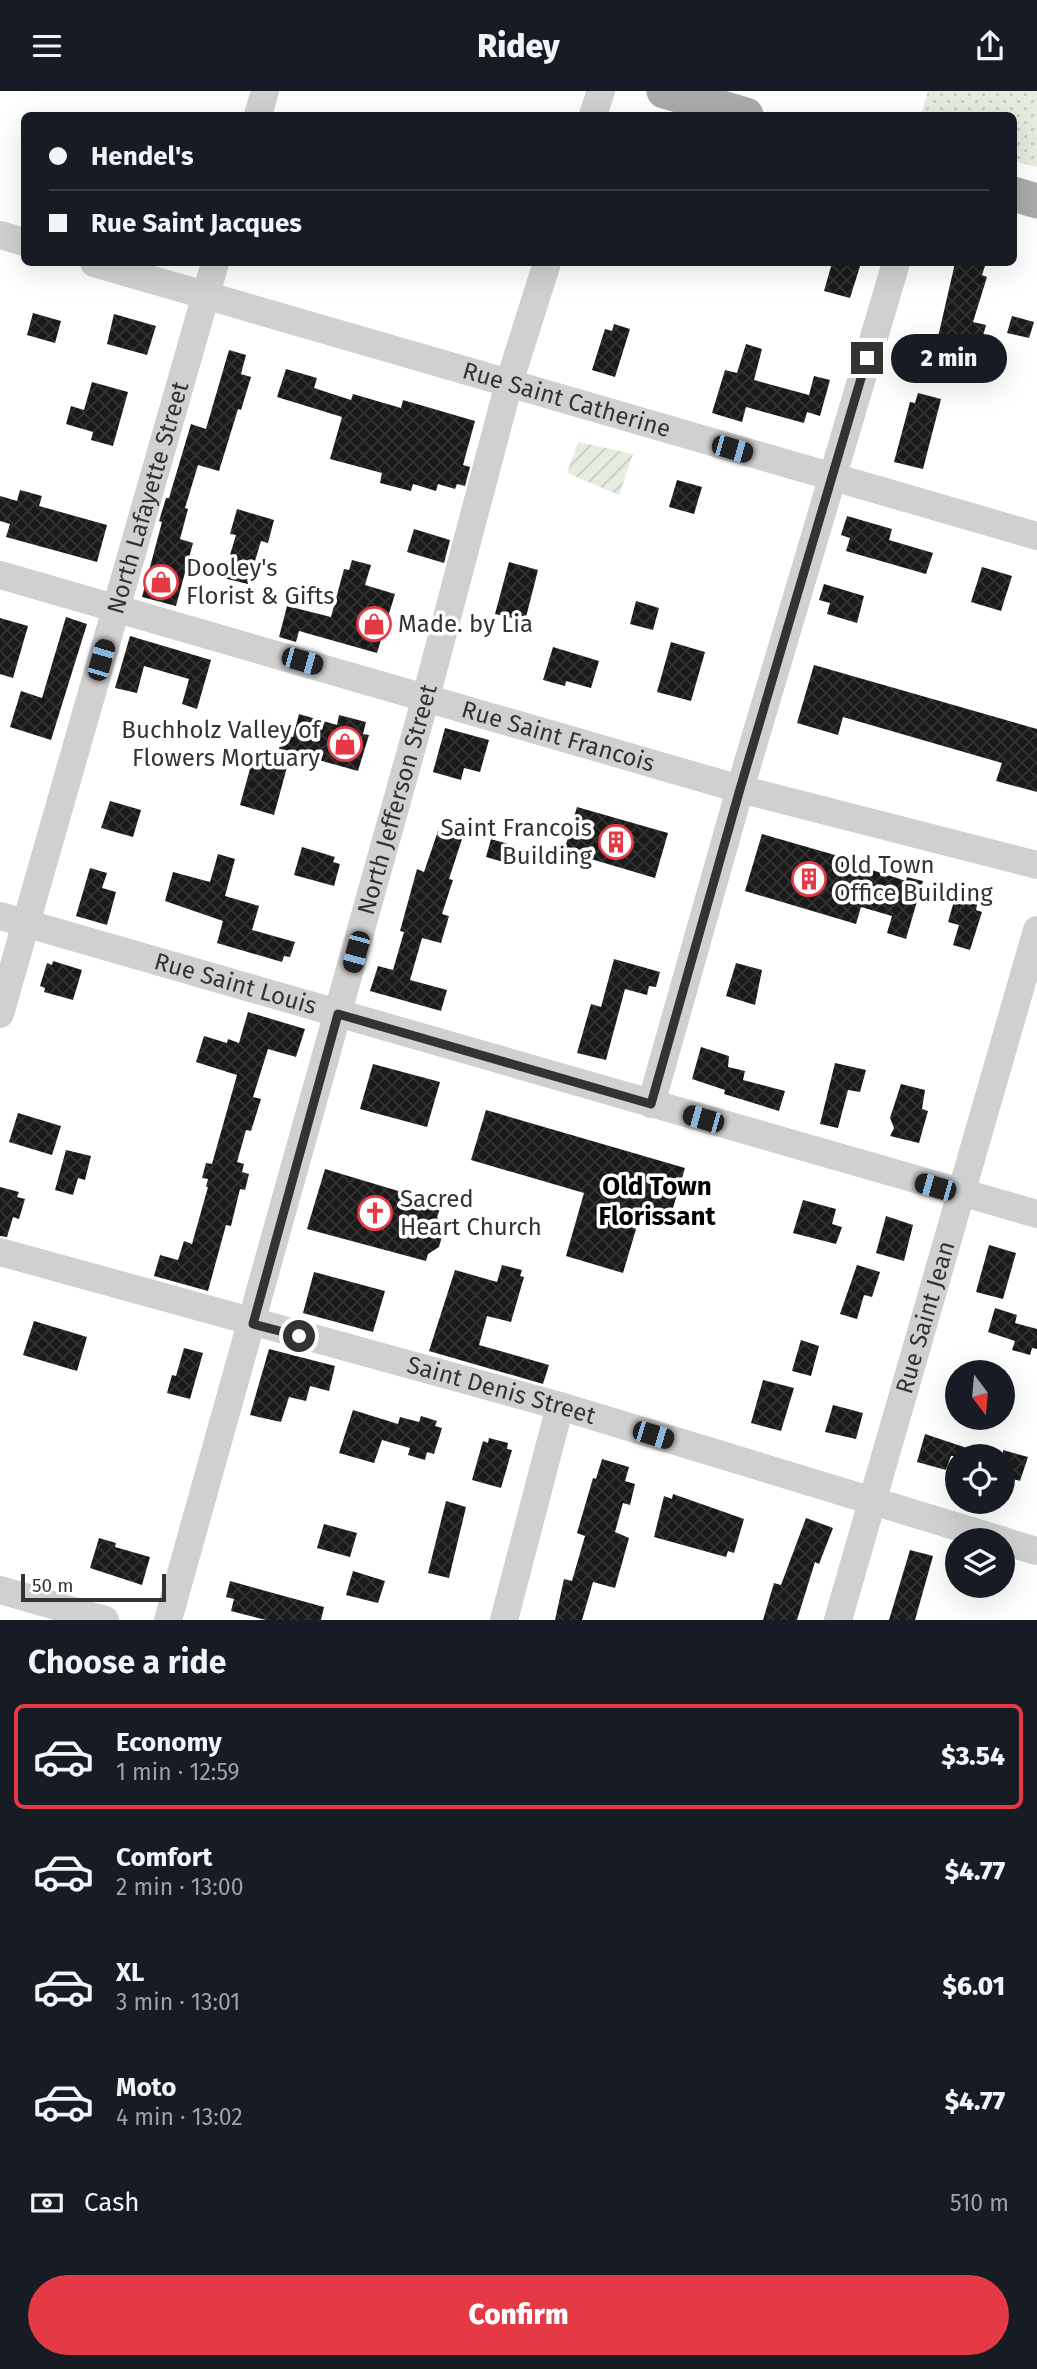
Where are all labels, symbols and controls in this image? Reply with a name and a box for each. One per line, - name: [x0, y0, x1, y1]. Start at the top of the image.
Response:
- icon: menu: [28, 27, 66, 65]
- text: Ridey: [477, 27, 560, 65]
- icon: share: [971, 27, 1009, 65]
- text: Hendel's: [91, 141, 193, 172]
- text: Rue Saint Jacques: [91, 208, 302, 239]
- callout: 2 min: [892, 334, 1007, 383]
- route end: [851, 342, 883, 374]
- text: 2 min: [921, 344, 977, 372]
- street label: Rue Saint Catherine: [459, 356, 674, 443]
- street label: North Lafayette Street: [101, 378, 194, 617]
- car: [709, 433, 756, 465]
- place label: Dooley's Florist & Gifts: [186, 554, 334, 610]
- shop icon: Dooley's Florist & Gifts: [142, 563, 180, 601]
- shop icon: Made. by Lia: [355, 605, 393, 643]
- place label: Made. by Lia: [398, 610, 533, 638]
- car: [86, 637, 117, 683]
- car: [279, 645, 326, 677]
- street label: North Jefferson Street: [352, 681, 443, 918]
- street label: Rue Saint Francois: [458, 695, 658, 778]
- place label: Buchholz Valley of Flowers Mortuary: [121, 716, 322, 772]
- shop icon: Buchholz Valley of Flowers Mortuary: [326, 725, 364, 763]
- place label: Saint Francois Building: [441, 814, 593, 870]
- building icon: Saint Francois Building: [597, 823, 635, 861]
- place label: Old Town Office Building: [834, 851, 993, 907]
- building icon: Old Town Office Building: [790, 860, 828, 898]
- car: [341, 929, 372, 975]
- street label: Rue Saint Louis: [151, 947, 320, 1020]
- car: [680, 1103, 727, 1135]
- district label: Old Town Florissant: [599, 1171, 716, 1232]
- car: [912, 1171, 959, 1203]
- place label: Sacred Heart Church: [400, 1185, 542, 1241]
- church icon: Sacred Heart Church: [356, 1194, 394, 1232]
- street label: Rue Saint Jean: [890, 1238, 961, 1397]
- route start: [283, 1320, 315, 1352]
- street label: Saint Denis Street: [404, 1351, 599, 1430]
- north arrow: [945, 1360, 1015, 1430]
- map controls: [945, 1360, 1015, 1598]
- car: [630, 1419, 677, 1451]
- button: locate: [945, 1444, 1015, 1514]
- button: layers: [945, 1528, 1015, 1598]
- scale bar: [21, 1571, 166, 1603]
- text: 50 m: [32, 1574, 73, 1597]
- text: Choose a ride: [28, 1643, 226, 1681]
- icon: car: [32, 1725, 95, 1788]
- text: Economy: [116, 1727, 222, 1758]
- text: $3.54: [941, 1741, 1005, 1772]
- text: 1 min · 12:59: [116, 1758, 240, 1786]
- icon: car: [32, 1840, 95, 1903]
- text: Comfort: [116, 1842, 212, 1873]
- text: $4.77: [945, 1856, 1005, 1887]
- text: 2 min · 13:00: [116, 1873, 244, 1901]
- icon: car: [32, 1955, 95, 2018]
- text: XL: [116, 1957, 144, 1988]
- text: $6.01: [943, 1971, 1005, 2002]
- text: 3 min · 13:01: [116, 1988, 240, 2016]
- icon: car: [32, 2070, 95, 2133]
- text: Moto: [116, 2072, 176, 2103]
- text: $4.77: [945, 2086, 1005, 2117]
- text: 4 min · 13:02: [116, 2103, 243, 2131]
- icon: cash: [28, 2184, 66, 2222]
- text: Cash: [84, 2187, 140, 2218]
- text: 510 m: [950, 2189, 1009, 2217]
- button: Confirm: [28, 2275, 1009, 2355]

